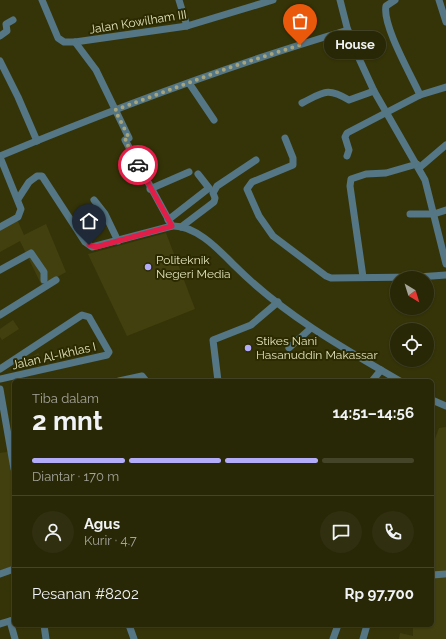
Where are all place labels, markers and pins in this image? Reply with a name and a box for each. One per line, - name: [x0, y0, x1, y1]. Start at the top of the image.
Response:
- pin: [283, 4, 317, 45]
- callout: House: [324, 31, 386, 59]
- pin: [72, 204, 106, 245]
- place label: Politeknik Negeri Media: [156, 253, 231, 281]
- marker: Politeknik Negeri Media: [143, 262, 153, 272]
- place label: Stikes Nani Hasanuddin Makassar: [256, 334, 378, 362]
- marker: Stikes Nani Hasanuddin Makassar: [243, 343, 253, 353]

